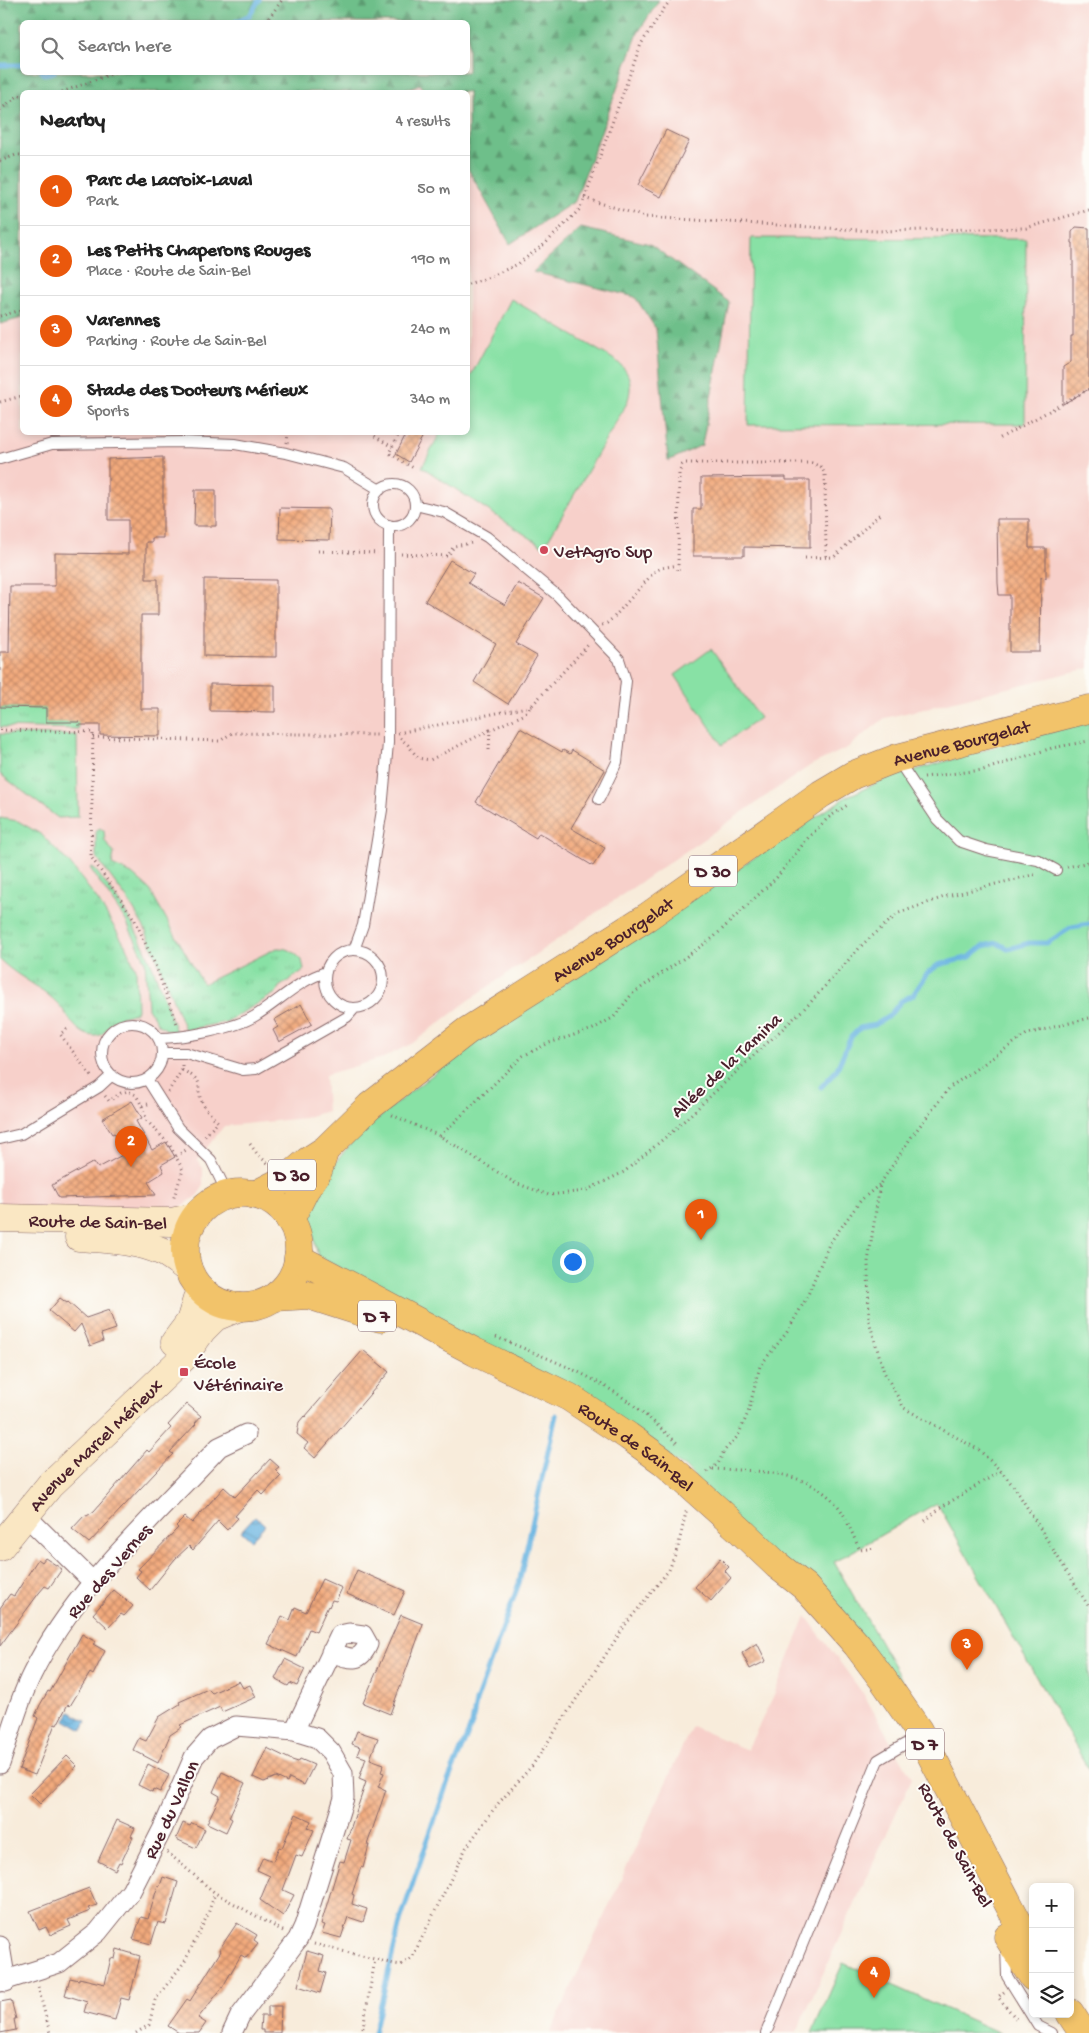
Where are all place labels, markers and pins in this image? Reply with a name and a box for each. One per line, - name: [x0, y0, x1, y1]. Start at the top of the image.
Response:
- place label: VetAgro Sup: [553, 542, 653, 565]
- marker: VetAgro Sup: [538, 544, 550, 556]
- pin: 2: [115, 1126, 147, 1167]
- pin: 1: [685, 1199, 717, 1240]
- place label: École Vétérinaire: [193, 1353, 283, 1398]
- marker: École Vétérinaire: [178, 1366, 190, 1378]
- pin: 3: [951, 1629, 983, 1670]
- pin: 4: [858, 1957, 890, 1998]

